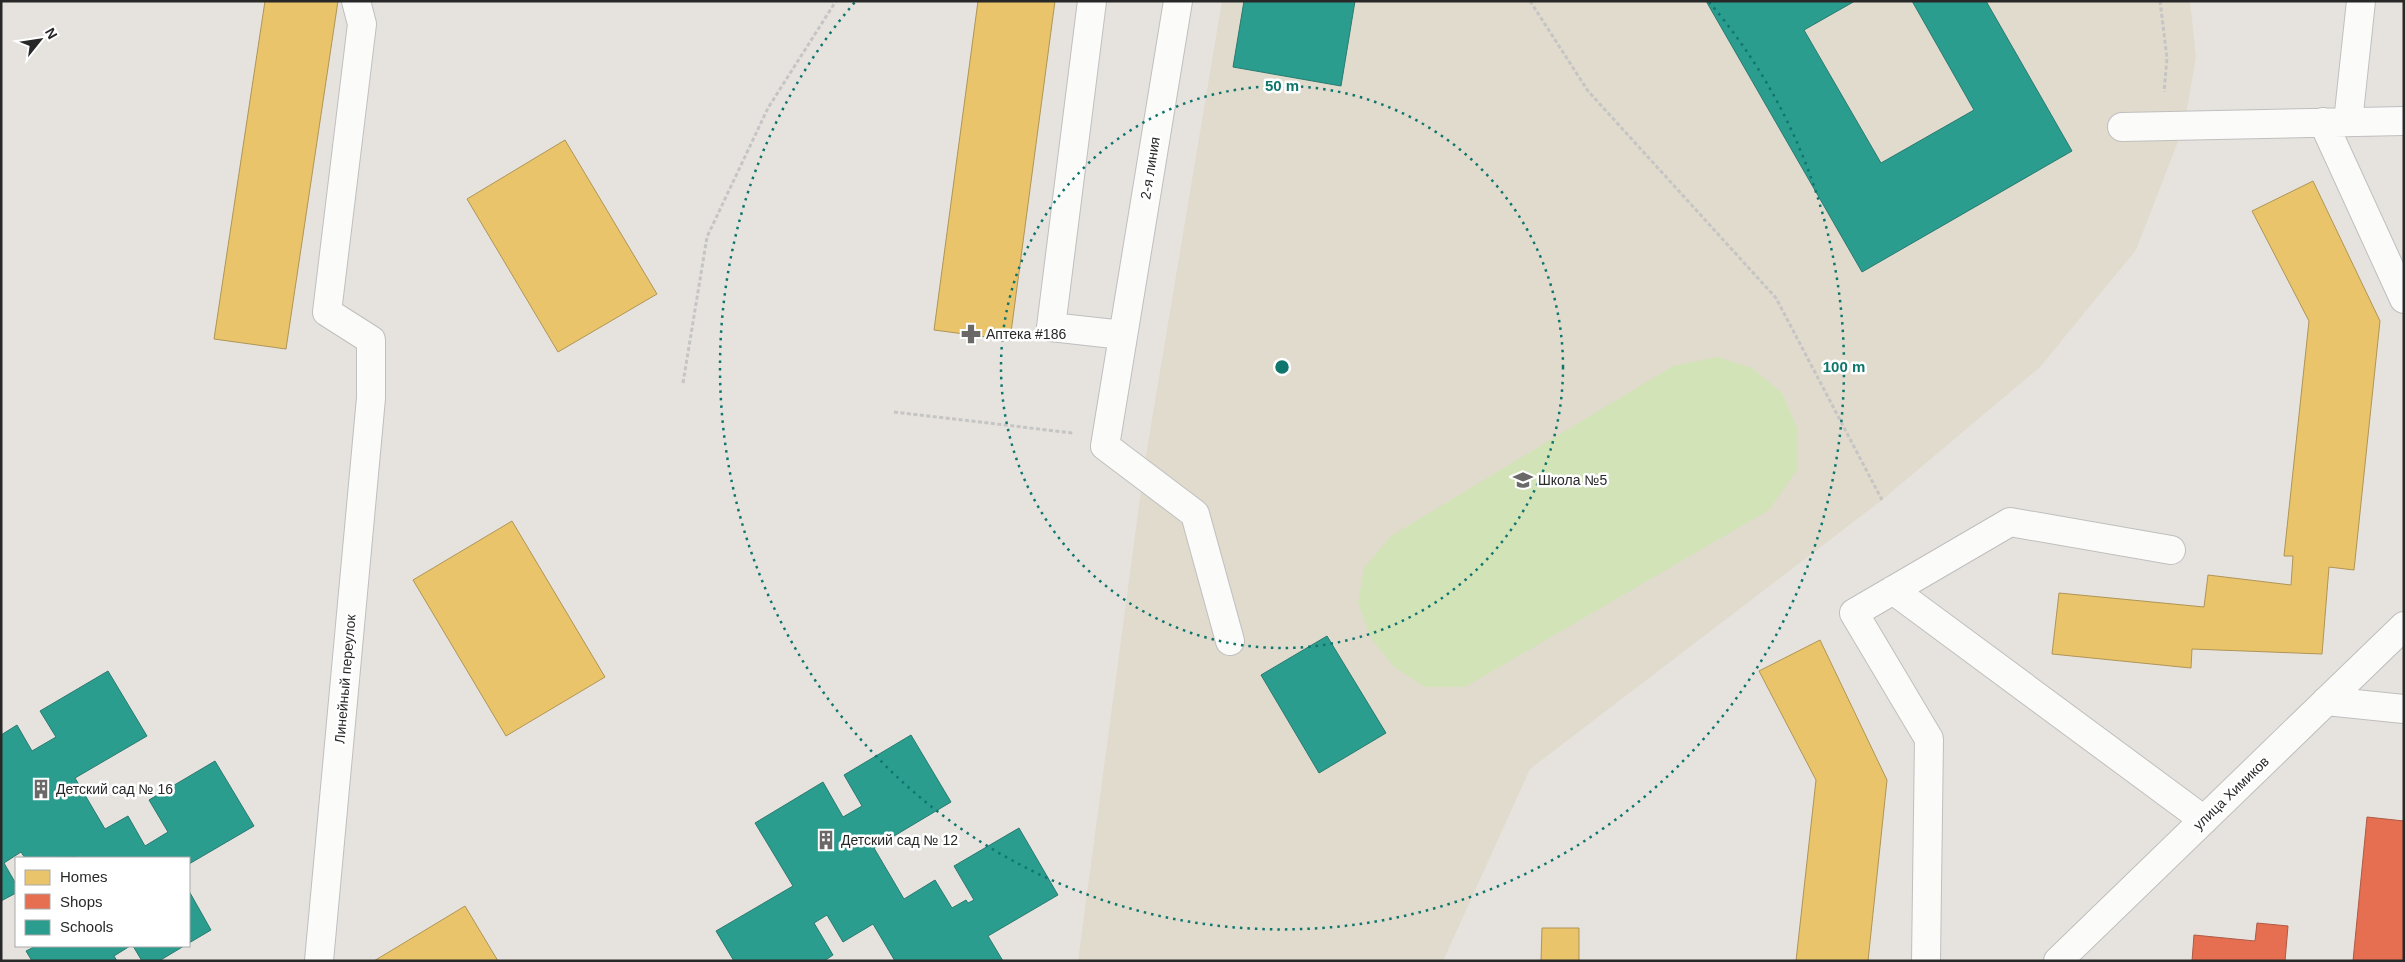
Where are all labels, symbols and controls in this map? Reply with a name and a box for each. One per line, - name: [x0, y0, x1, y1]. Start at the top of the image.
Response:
- north arrow: [15, 15, 65, 65]
- text: N: [42, 25, 61, 42]
- text: 50 m: [1265, 77, 1299, 94]
- street label: 2-я линия: [1137, 136, 1163, 200]
- pharmacy icon: Аптека #186: [960, 323, 982, 345]
- place label: Аптека #186: [986, 326, 1066, 342]
- centre of rings: [1273, 358, 1291, 376]
- text: 100 m: [1823, 358, 1865, 375]
- school or university icon: Школа №5: [1512, 469, 1534, 491]
- place label: Школа №5: [1538, 472, 1607, 488]
- street label: Линейный переулок: [331, 613, 359, 744]
- street label: улица Химиков: [2190, 753, 2272, 833]
- building icon: Детский сад № 16: [30, 778, 52, 800]
- place label: Детский сад № 16: [56, 781, 173, 797]
- building icon: Детский сад № 12: [815, 829, 837, 851]
- place label: Детский сад № 12: [841, 832, 958, 848]
- legend: [15, 857, 190, 947]
- text: Homes: [60, 868, 108, 885]
- text: Shops: [60, 893, 103, 910]
- text: Schools: [60, 918, 113, 935]

